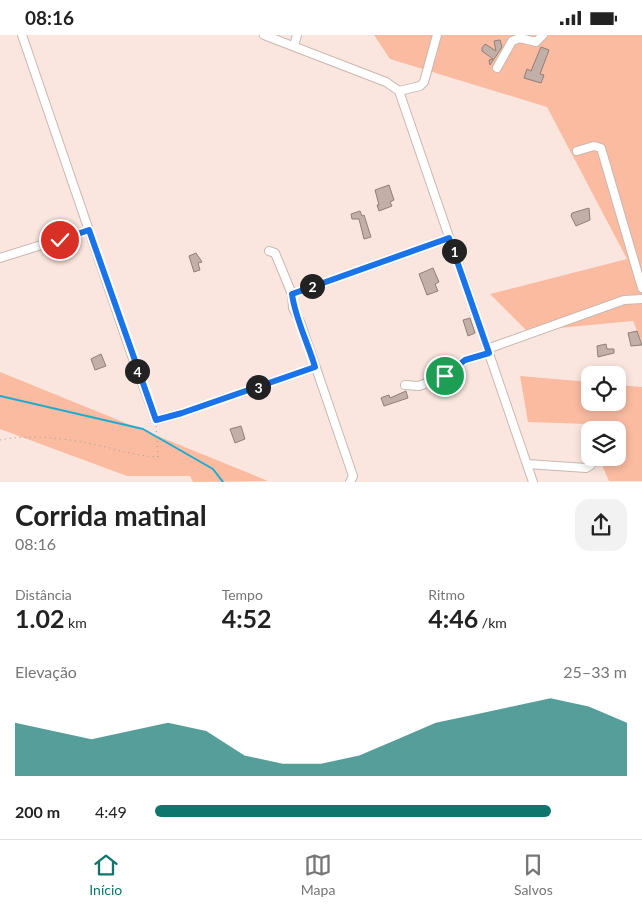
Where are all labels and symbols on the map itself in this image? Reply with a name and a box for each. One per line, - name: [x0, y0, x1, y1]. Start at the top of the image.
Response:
- pin: [39, 219, 81, 261]
- pin: 1: [442, 239, 466, 263]
- pin: 2: [300, 273, 324, 299]
- pin: [424, 355, 466, 397]
- pin: 4: [124, 359, 150, 383]
- pin: 3: [246, 375, 270, 399]

